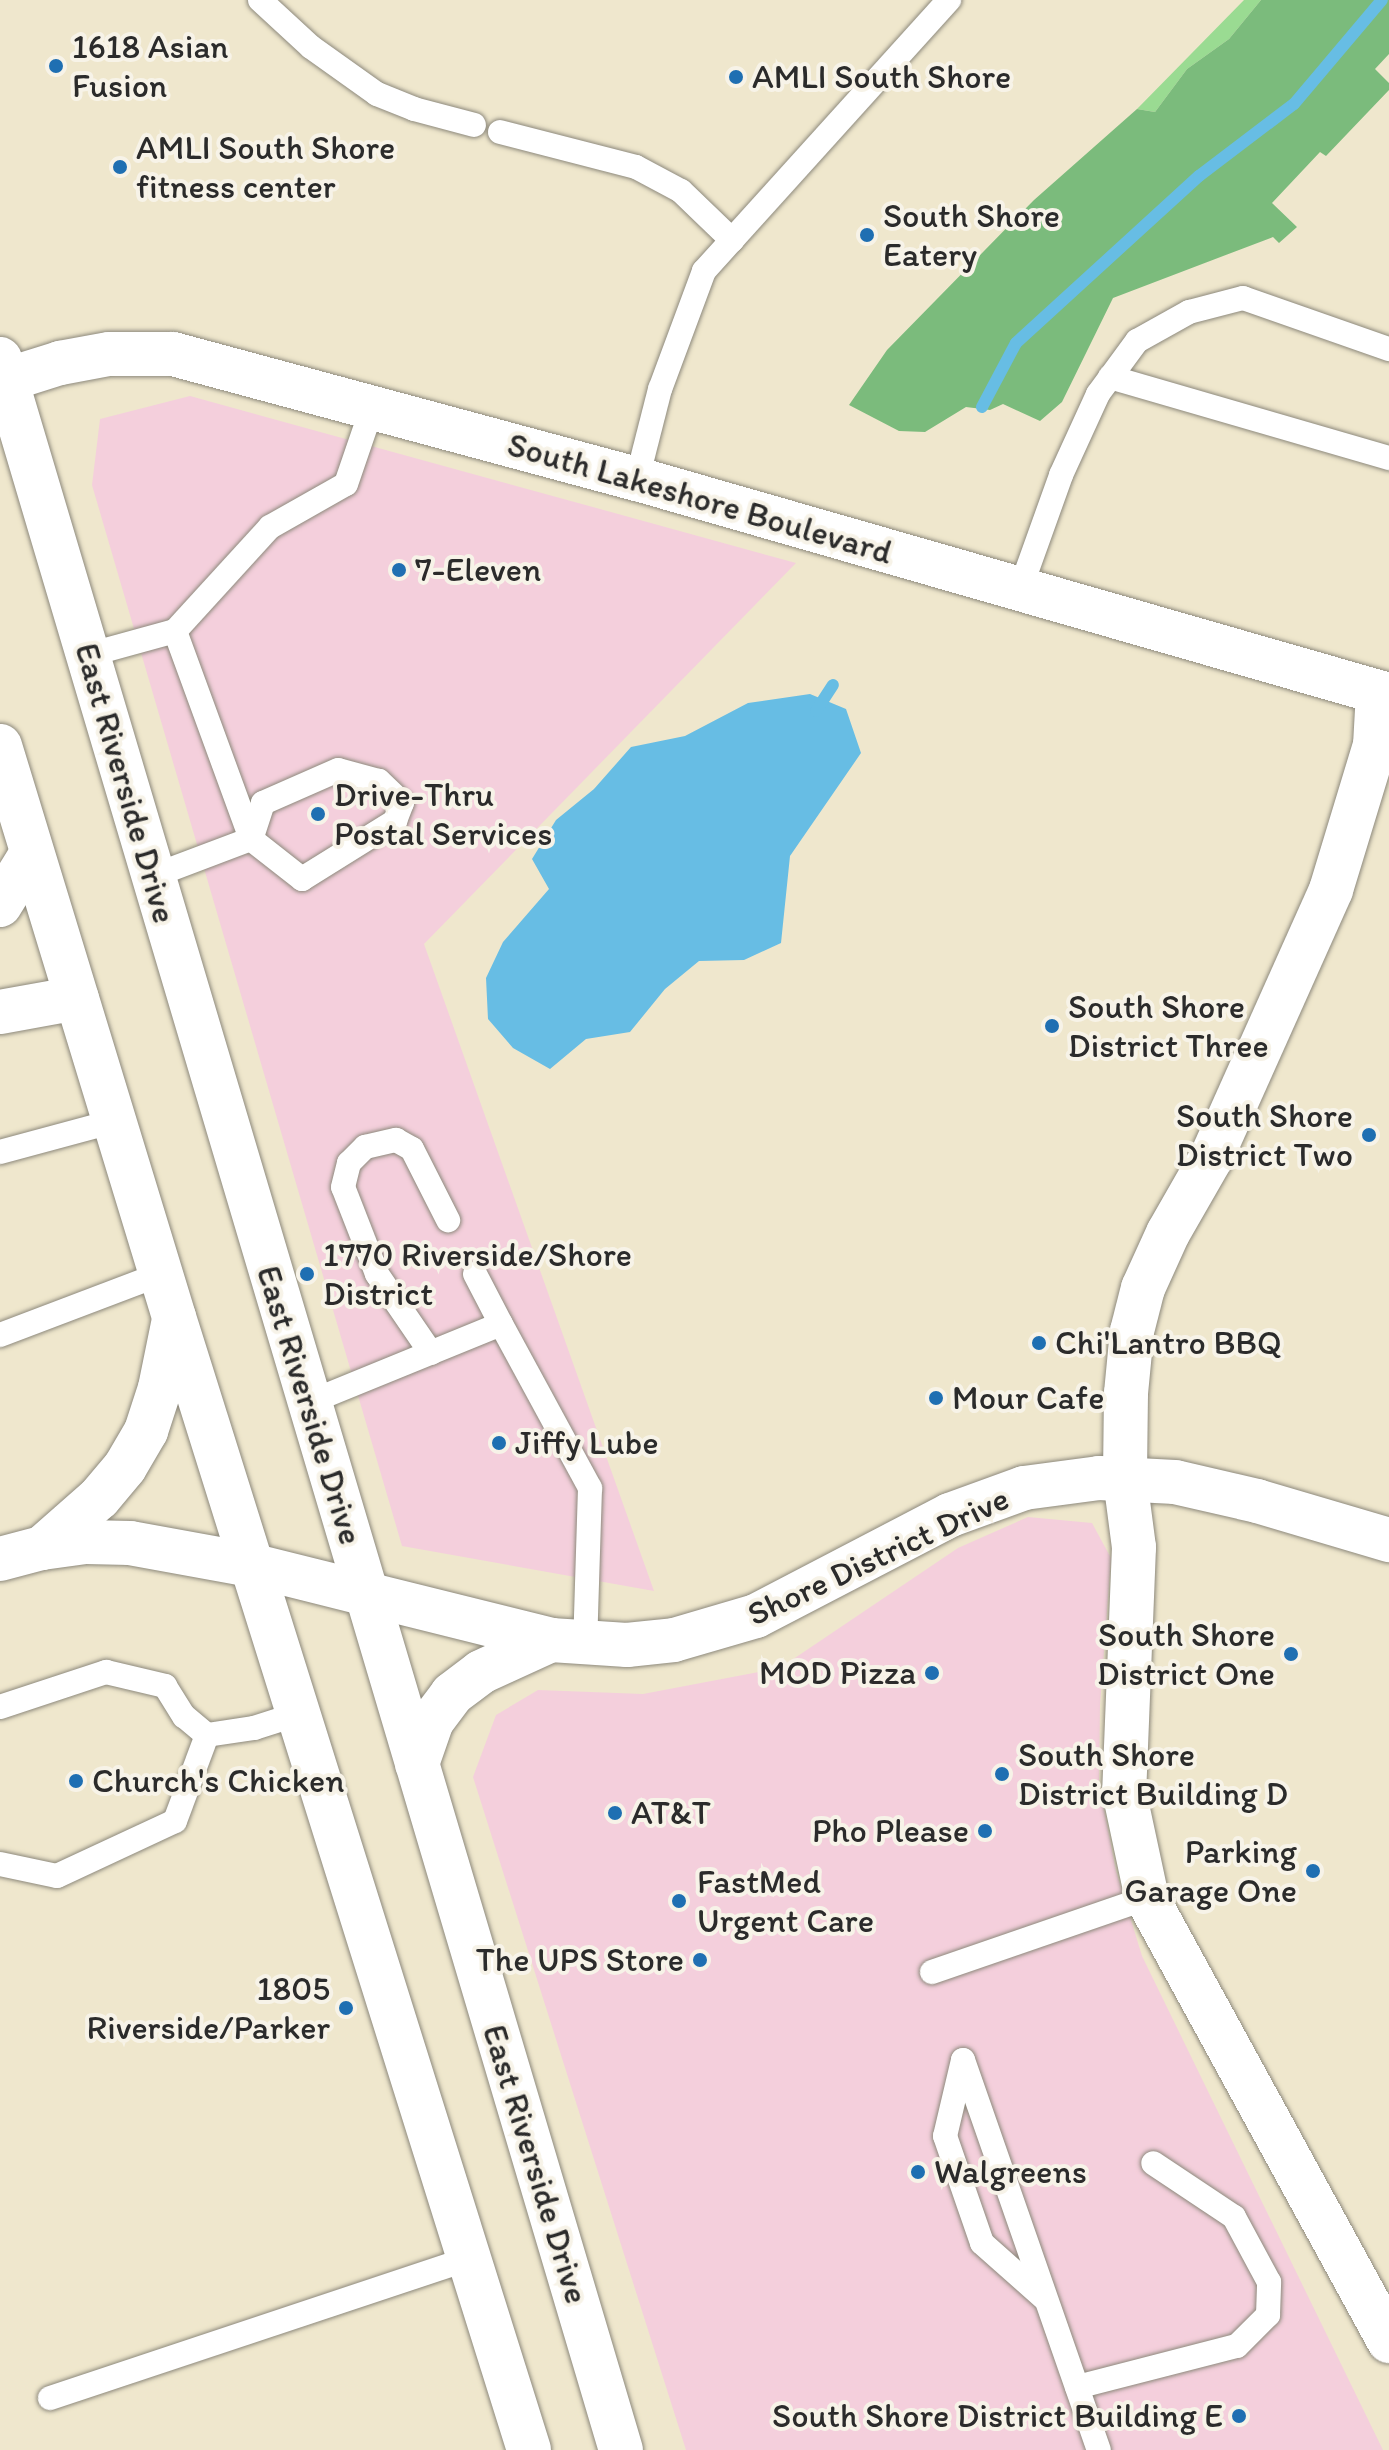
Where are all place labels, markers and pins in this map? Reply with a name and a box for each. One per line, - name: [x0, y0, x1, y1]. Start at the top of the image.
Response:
- place label: 1618 Asian Fusion: [72, 26, 228, 106]
- marker: 1618 Asian Fusion: [47, 57, 65, 75]
- place label: AMLI South Shore: [752, 57, 1011, 97]
- marker: AMLI South Shore: [727, 68, 745, 86]
- place label: AMLI South Shore fitness center: [136, 127, 395, 206]
- marker: AMLI South Shore fitness center: [111, 158, 129, 176]
- place label: South Shore Eatery: [883, 195, 1060, 274]
- marker: South Shore Eatery: [858, 226, 876, 244]
- place label: 7-Eleven: [415, 550, 541, 590]
- marker: 7-Eleven: [390, 561, 408, 579]
- place label: Drive-Thru Postal Services: [334, 774, 552, 854]
- marker: Drive-Thru Postal Services: [309, 805, 327, 823]
- place label: South Shore District Three: [1068, 986, 1268, 1066]
- marker: South Shore District Three: [1043, 1017, 1061, 1035]
- place label: South Shore District Two: [1176, 1095, 1353, 1174]
- marker: South Shore District Two: [1360, 1126, 1378, 1144]
- place label: 1770 Riverside/Shore District: [323, 1234, 632, 1314]
- marker: 1770 Riverside/Shore District: [298, 1265, 316, 1283]
- place label: Chi'Lantro BBQ: [1055, 1323, 1282, 1363]
- marker: Chi'Lantro BBQ: [1030, 1334, 1048, 1352]
- place label: Mour Cafe: [952, 1378, 1104, 1418]
- marker: Mour Cafe: [927, 1389, 945, 1407]
- place label: Jiffy Lube: [515, 1423, 658, 1463]
- marker: Jiffy Lube: [490, 1434, 508, 1452]
- place label: South Shore District One: [1097, 1614, 1275, 1694]
- marker: South Shore District One: [1282, 1645, 1300, 1663]
- place label: MOD Pizza: [759, 1653, 916, 1693]
- marker: MOD Pizza: [923, 1664, 941, 1682]
- place label: South Shore District Building D: [1018, 1734, 1288, 1814]
- place label: Church's Chicken: [92, 1761, 344, 1801]
- marker: South Shore District Building D: [993, 1765, 1011, 1783]
- marker: Church's Chicken: [67, 1772, 85, 1790]
- place label: AT&T: [631, 1793, 711, 1833]
- marker: AT&T: [606, 1804, 624, 1822]
- place label: Pho Please: [813, 1811, 969, 1851]
- marker: Pho Please: [976, 1822, 994, 1840]
- place label: Parking Garage One: [1124, 1831, 1297, 1910]
- place label: FastMed Urgent Care: [697, 1861, 875, 1940]
- marker: Parking Garage One: [1304, 1862, 1322, 1880]
- marker: FastMed Urgent Care: [668, 1890, 690, 1912]
- place label: The UPS Store: [476, 1940, 684, 1980]
- marker: The UPS Store: [691, 1951, 709, 1969]
- place label: 1805 Riverside/Parker: [86, 1968, 330, 2048]
- marker: 1805 Riverside/Parker: [337, 1999, 355, 2017]
- place label: Walgreens: [934, 2152, 1087, 2192]
- marker: Walgreens: [909, 2163, 927, 2181]
- place label: South Shore District Building E: [772, 2396, 1223, 2436]
- marker: South Shore District Building E: [1230, 2407, 1248, 2425]

